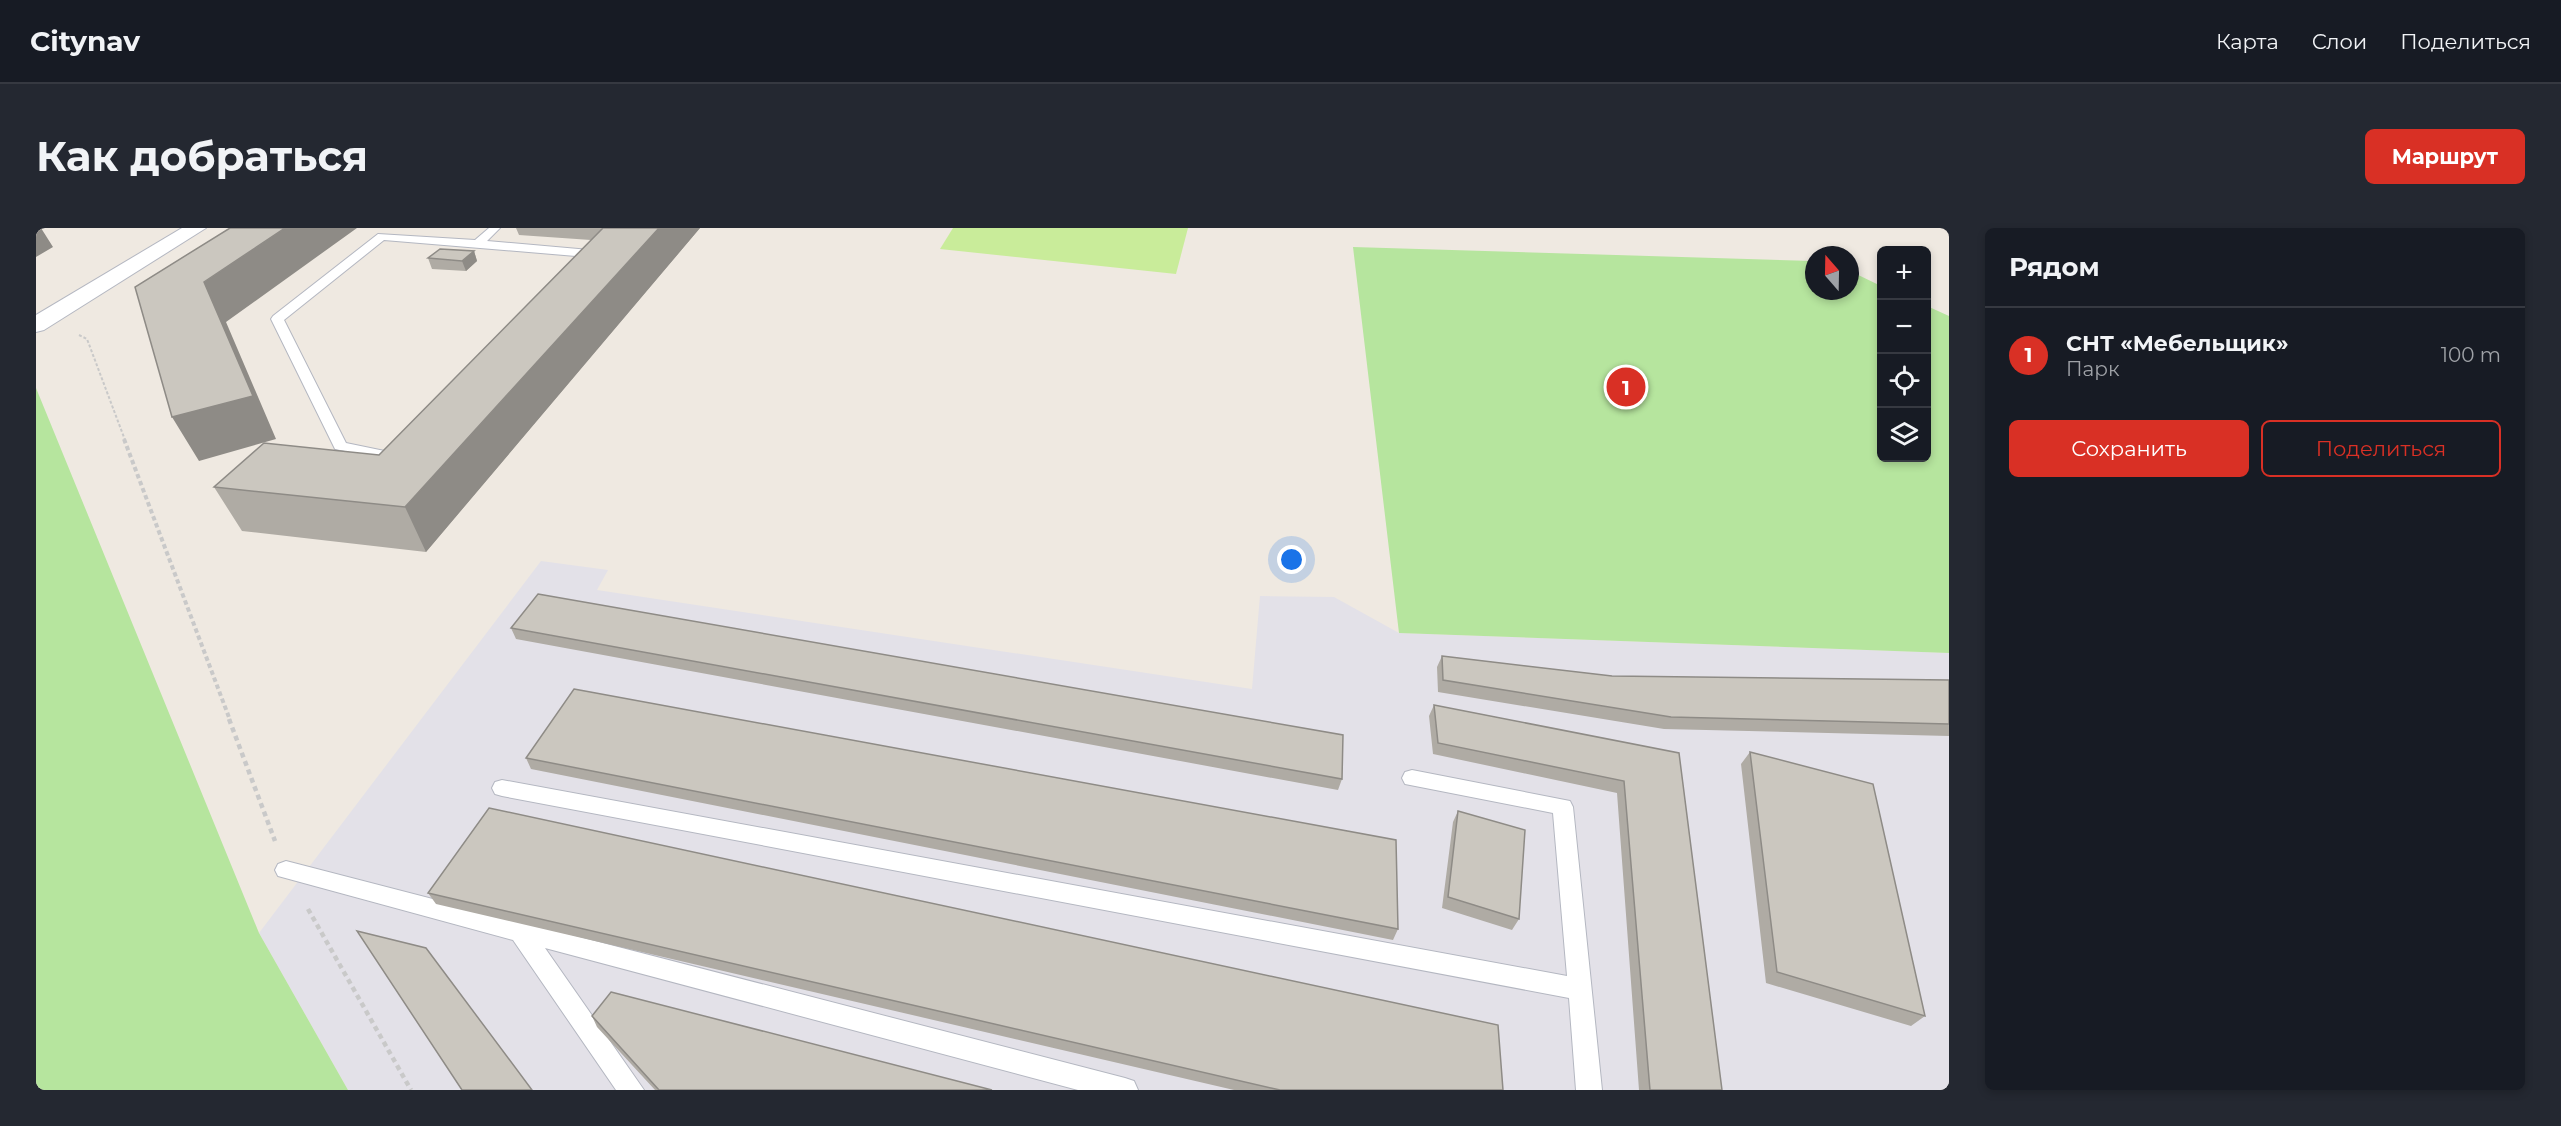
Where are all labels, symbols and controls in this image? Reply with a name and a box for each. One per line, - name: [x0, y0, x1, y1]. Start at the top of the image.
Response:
- text: Citynav: [30, 24, 140, 58]
- text: Карта: [2216, 29, 2279, 54]
- text: Слои: [2312, 29, 2367, 54]
- text: Поделиться: [2400, 29, 2531, 54]
- button: Маршрут: [2365, 129, 2525, 184]
- text: Как добраться: [36, 130, 368, 182]
- north arrow: [1805, 246, 1859, 300]
- map controls: [1877, 246, 1931, 462]
- button: +: [1877, 246, 1931, 300]
- text: Рядом: [2009, 251, 2100, 283]
- button: −: [1877, 300, 1931, 354]
- text: СНТ «Мебельщик»: [2066, 330, 2288, 357]
- text: 1: [2025, 343, 2032, 367]
- text: 100 m: [2441, 343, 2501, 367]
- button: locate: [1877, 354, 1931, 408]
- text: Парк: [2066, 357, 2120, 381]
- pin: 1: [1606, 364, 1646, 410]
- button: layers: [1877, 408, 1931, 462]
- button: Сохранить: [2009, 420, 2249, 477]
- button: Поделиться: [2261, 420, 2501, 477]
- your location: [1277, 545, 1306, 574]

